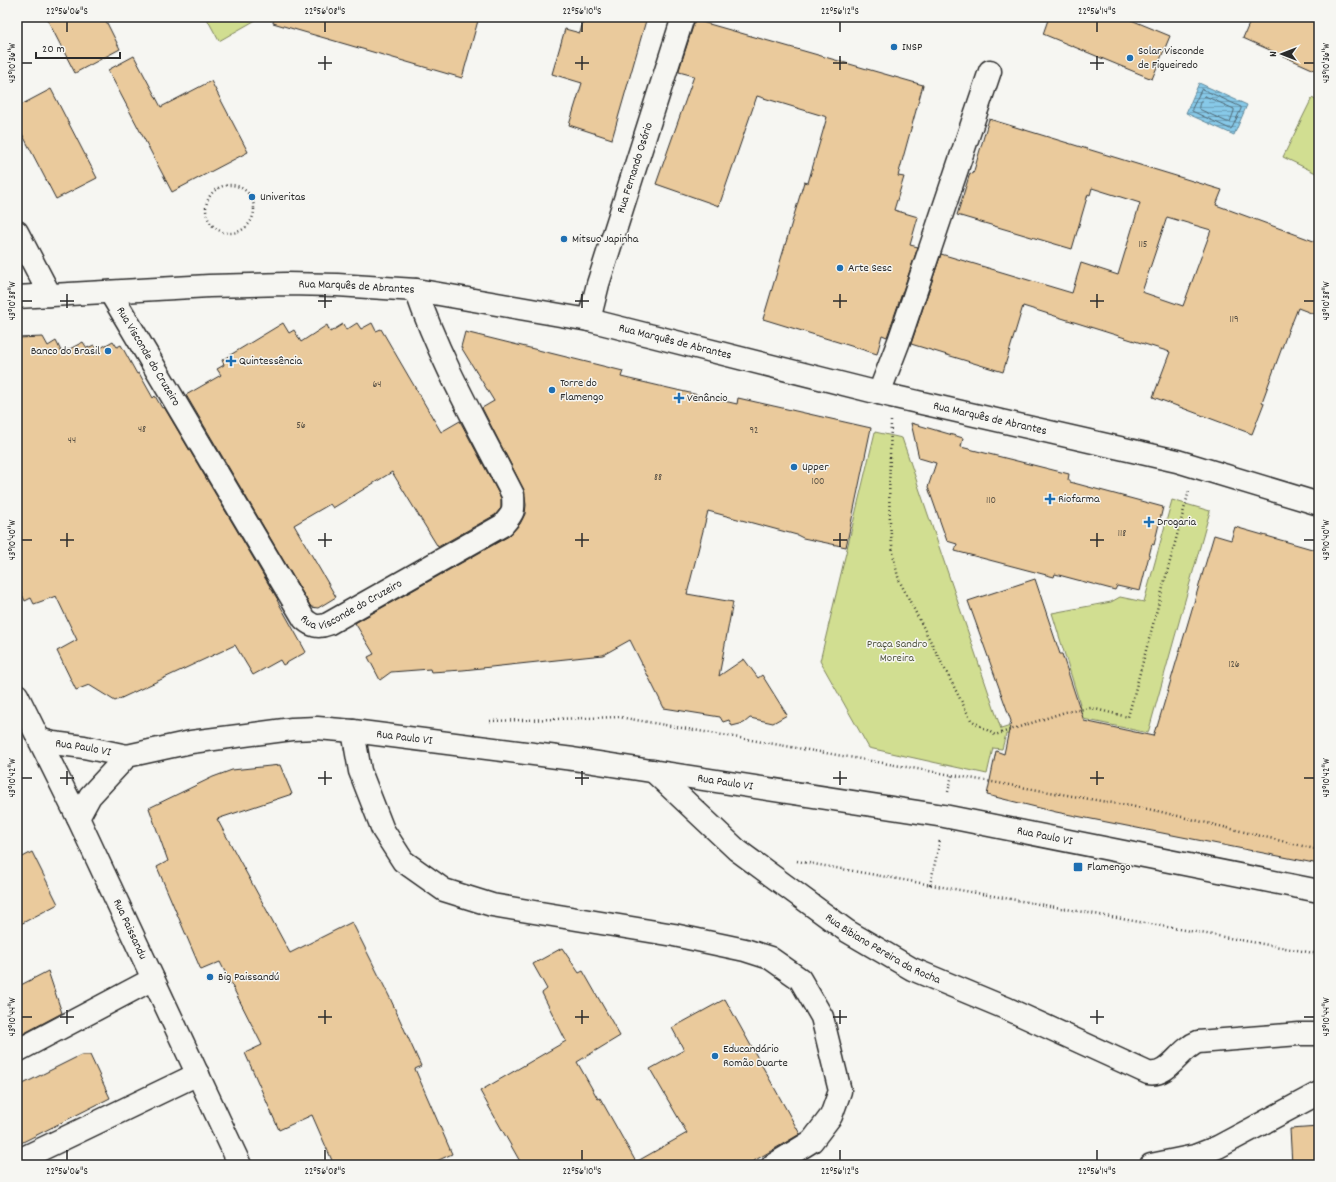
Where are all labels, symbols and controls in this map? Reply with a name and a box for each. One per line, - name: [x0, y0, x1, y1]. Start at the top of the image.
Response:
- text: 22°56'06"S: [46, 5, 88, 19]
- text: 22°56'08"S: [305, 5, 345, 19]
- text: 22°56'10"S: [562, 5, 602, 19]
- text: 22°56'12"S: [821, 5, 859, 19]
- text: 22°56'14"S: [1078, 5, 1116, 19]
- scale bar: [36, 34, 120, 60]
- north arrow: [1262, 34, 1302, 74]
- place label: INSP: [902, 39, 923, 56]
- text: 20 m: [42, 41, 65, 58]
- marker: INSP: [889, 42, 899, 52]
- text: 43°10'36"W: [6, 43, 20, 83]
- place label: Solar Visconde de Figueiredo: [1138, 43, 1204, 74]
- text: 43°10'36"W: [1320, 43, 1334, 83]
- text: N: [1266, 51, 1282, 57]
- marker: Solar Visconde de Figueiredo: [1125, 53, 1135, 63]
- street label: Rua Fernando Osório: [613, 120, 657, 215]
- place label: Univeritas: [260, 189, 306, 206]
- marker: Univeritas: [247, 192, 257, 202]
- place label: Mitsuo Japinha: [572, 231, 639, 248]
- marker: Mitsuo Japinha: [559, 234, 569, 244]
- house number: 115: [1138, 238, 1148, 252]
- place label: Arte Sesc: [848, 260, 892, 277]
- marker: Arte Sesc: [835, 263, 845, 273]
- street label: Rua Marquês de Abrantes: [299, 276, 415, 298]
- text: 43°10'38"W: [6, 281, 20, 321]
- text: 43°10'38"W: [1320, 281, 1334, 321]
- street label: Rua Visconde do Cruzeiro: [112, 304, 184, 409]
- house number: 119: [1230, 313, 1238, 327]
- street label: Rua Marquês de Abrantes: [617, 319, 734, 364]
- place label: Banco do Brasil: [31, 343, 100, 360]
- marker: Banco do Brasil: [103, 346, 113, 356]
- place label: Quintessência: [239, 353, 302, 370]
- marker: Quintessência: [226, 356, 236, 366]
- place label: Torre do Flamengo: [560, 375, 604, 406]
- house number: 64: [372, 378, 382, 392]
- marker: Torre do Flamengo: [547, 385, 557, 395]
- place label: Venâncio: [687, 390, 728, 407]
- marker: Venâncio: [674, 393, 684, 403]
- street label: Rua Marquês de Abrantes: [932, 397, 1048, 440]
- house number: 56: [296, 419, 306, 433]
- house number: 48: [138, 423, 146, 437]
- house number: 92: [750, 424, 758, 438]
- house number: 44: [68, 434, 76, 448]
- place label: Upper: [802, 459, 829, 476]
- marker: Upper: [789, 462, 799, 472]
- house number: 88: [654, 471, 662, 485]
- house number: 100: [811, 475, 825, 489]
- place label: Riofarma: [1058, 491, 1100, 508]
- house number: 110: [986, 494, 996, 508]
- marker: Riofarma: [1045, 494, 1055, 504]
- place label: Drogaria: [1157, 514, 1197, 531]
- marker: Drogaria: [1144, 517, 1154, 527]
- text: 43°10'40"W: [6, 520, 20, 560]
- text: 43°10'40"W: [1320, 520, 1334, 560]
- house number: 118: [1118, 527, 1126, 541]
- street label: Rua Visconde do Cruzeiro: [296, 575, 405, 635]
- park label: Praça Sandro Moreira: [867, 636, 927, 667]
- house number: 126: [1228, 658, 1240, 672]
- street label: Rua Paulo VI: [375, 726, 434, 750]
- street label: Rua Paulo VI: [54, 735, 113, 761]
- text: 43°10'42"W: [6, 758, 20, 798]
- text: 43°10'42"W: [1320, 758, 1334, 798]
- street label: Rua Paulo VI: [696, 770, 755, 795]
- street label: Rua Paulo VI: [1015, 822, 1074, 850]
- place label: Flamengo: [1087, 859, 1131, 876]
- marker: Flamengo: [1072, 861, 1084, 873]
- street label: Rua Paissandu: [108, 896, 151, 962]
- street label: Rua Bibiano Pereira da Rocha: [822, 909, 943, 989]
- place label: Big Paissandú: [218, 969, 279, 986]
- marker: Big Paissandú: [205, 972, 215, 982]
- text: 43°10'44"W: [6, 997, 20, 1037]
- text: 43°10'44"W: [1320, 997, 1334, 1037]
- place label: Educandário Romão Duarte: [723, 1041, 788, 1072]
- marker: Educandário Romão Duarte: [710, 1051, 720, 1061]
- text: 22°56'06"S: [46, 1165, 88, 1179]
- text: 22°56'08"S: [305, 1165, 345, 1179]
- text: 22°56'10"S: [562, 1165, 602, 1179]
- text: 22°56'12"S: [821, 1165, 859, 1179]
- text: 22°56'14"S: [1078, 1165, 1116, 1179]

